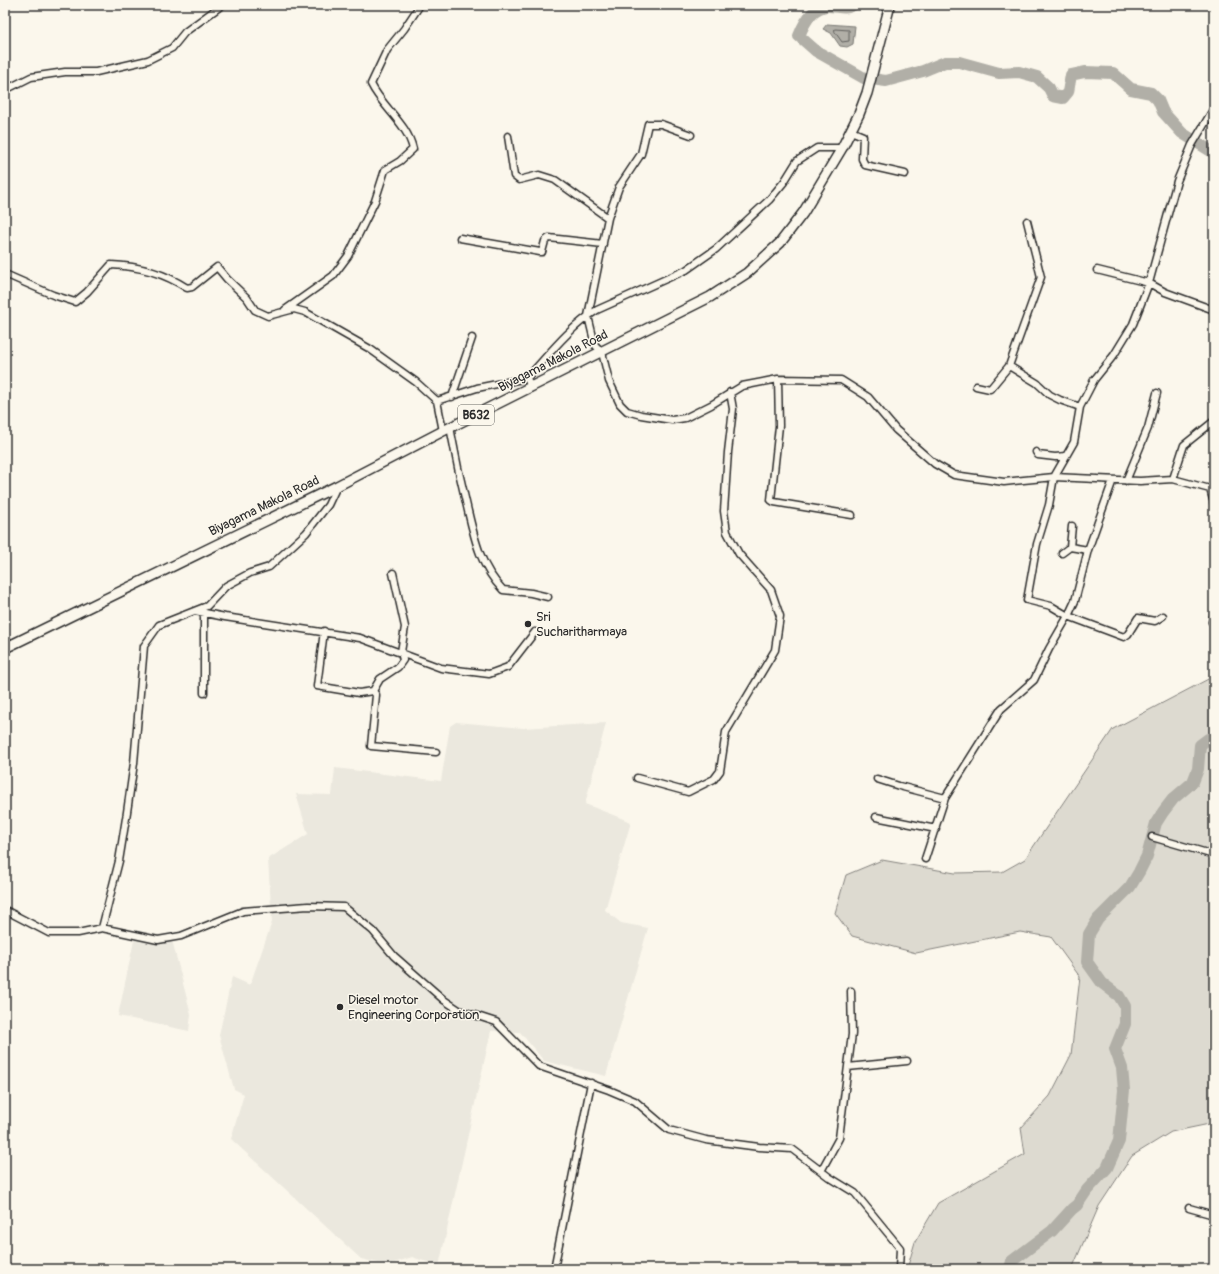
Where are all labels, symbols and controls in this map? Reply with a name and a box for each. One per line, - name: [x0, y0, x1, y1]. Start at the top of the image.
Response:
- street label: Biyagama Makola Road: [495, 326, 611, 396]
- road number: B632: [458, 405, 494, 425]
- street label: Biyagama Makola Road: [206, 472, 322, 540]
- place label: Sri Sucharitharmaya: [536, 609, 627, 640]
- marker: Sri Sucharitharmaya: [523, 619, 533, 629]
- place label: Diesel motor Engineering Corporation: [348, 992, 479, 1023]
- marker: Diesel motor Engineering Corporation: [335, 1002, 345, 1012]

